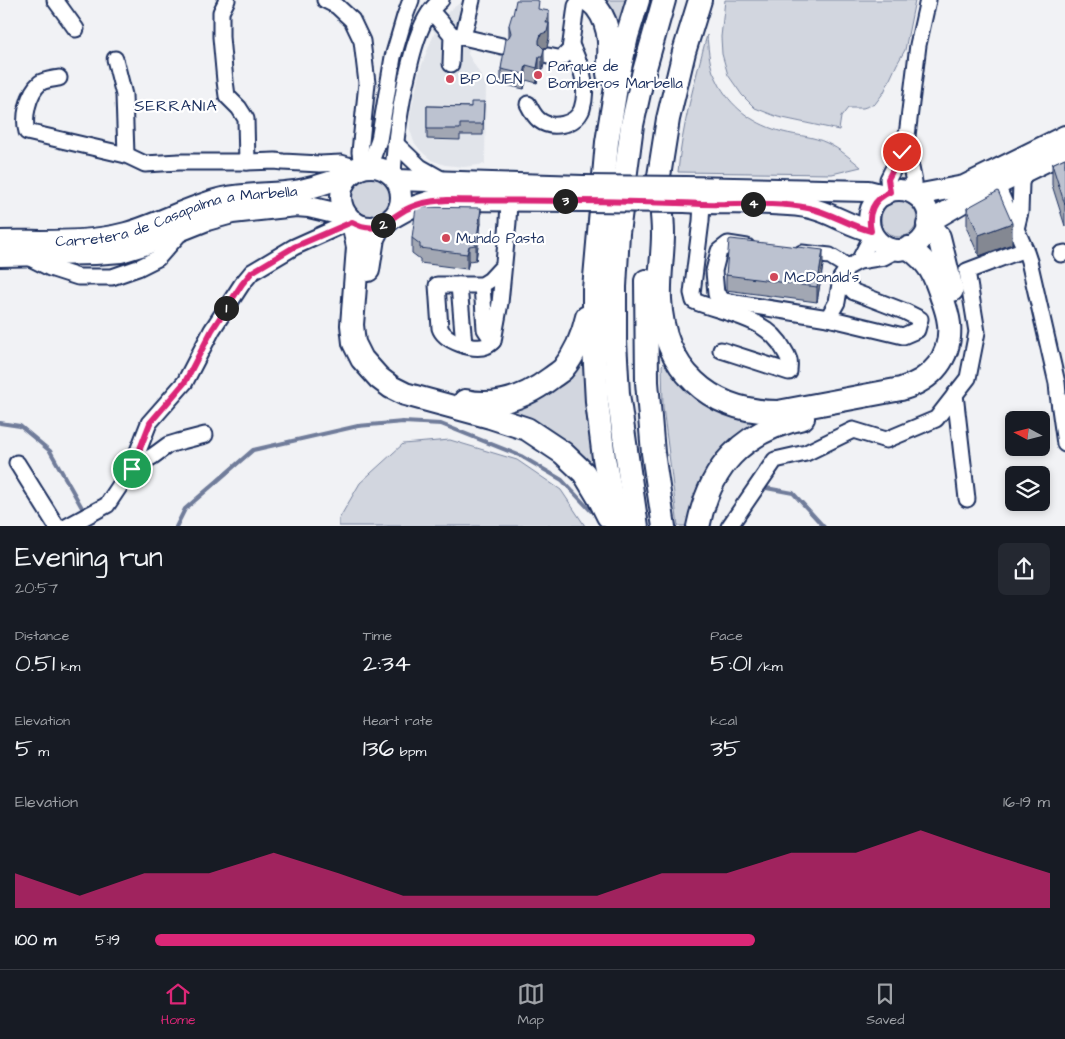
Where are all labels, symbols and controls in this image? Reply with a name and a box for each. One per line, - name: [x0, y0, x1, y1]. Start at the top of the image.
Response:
- place label: Parque de Bomberos Marbella: [548, 56, 683, 94]
- place label: BP OJEN: [460, 69, 523, 90]
- marker: Parque de Bomberos Marbella: [532, 69, 544, 81]
- marker: BP OJEN: [444, 73, 456, 85]
- district label: SERRANIA: [134, 95, 218, 117]
- pin: [881, 131, 923, 173]
- icon: check: [888, 138, 916, 166]
- street label: Carretera de Casapalma a Marbella: [55, 180, 299, 251]
- pin: 3: [552, 188, 578, 214]
- text: 3: [562, 191, 569, 211]
- pin: 4: [740, 192, 766, 216]
- text: 4: [749, 194, 758, 214]
- pin: 2: [370, 212, 396, 238]
- text: 2: [379, 215, 388, 235]
- place label: Mundo Pasta: [456, 228, 544, 249]
- marker: Mundo Pasta: [440, 232, 452, 244]
- place label: McDonald's: [784, 267, 860, 288]
- marker: McDonald's: [768, 271, 780, 283]
- pin: 1: [214, 296, 238, 320]
- text: 1: [226, 298, 227, 318]
- north arrow: [1005, 411, 1050, 456]
- map controls: [1005, 411, 1050, 511]
- pin: [111, 448, 153, 490]
- icon: arrive: [118, 455, 146, 483]
- button: layers: [1005, 466, 1050, 511]
- text: Evening run: [15, 538, 163, 577]
- button: share: [998, 543, 1050, 595]
- text: 20:57: [15, 577, 58, 599]
- text: Distance: [15, 626, 69, 646]
- text: Time: [363, 626, 392, 646]
- text: Pace: [710, 626, 743, 646]
- text: 0.51: [15, 646, 55, 681]
- text: 2:34: [363, 646, 411, 681]
- text: 5:01: [710, 646, 751, 681]
- text: km: [55, 657, 80, 677]
- text: /km: [751, 657, 783, 677]
- text: Elevation: [15, 711, 70, 731]
- text: Heart rate: [363, 711, 433, 731]
- text: kcal: [710, 711, 737, 731]
- text: 5: [15, 731, 33, 766]
- text: 136: [363, 731, 394, 766]
- text: 35: [710, 731, 741, 766]
- text: m: [33, 742, 49, 762]
- text: bpm: [394, 742, 426, 762]
- text: Elevation: [15, 791, 78, 813]
- text: 16–19 m: [1003, 791, 1050, 813]
- text: 100 m: [15, 929, 56, 951]
- text: 5:19: [95, 929, 120, 951]
- tab: Home: [161, 980, 196, 1030]
- tab: Map: [517, 980, 545, 1030]
- tab: Saved: [866, 980, 904, 1030]

